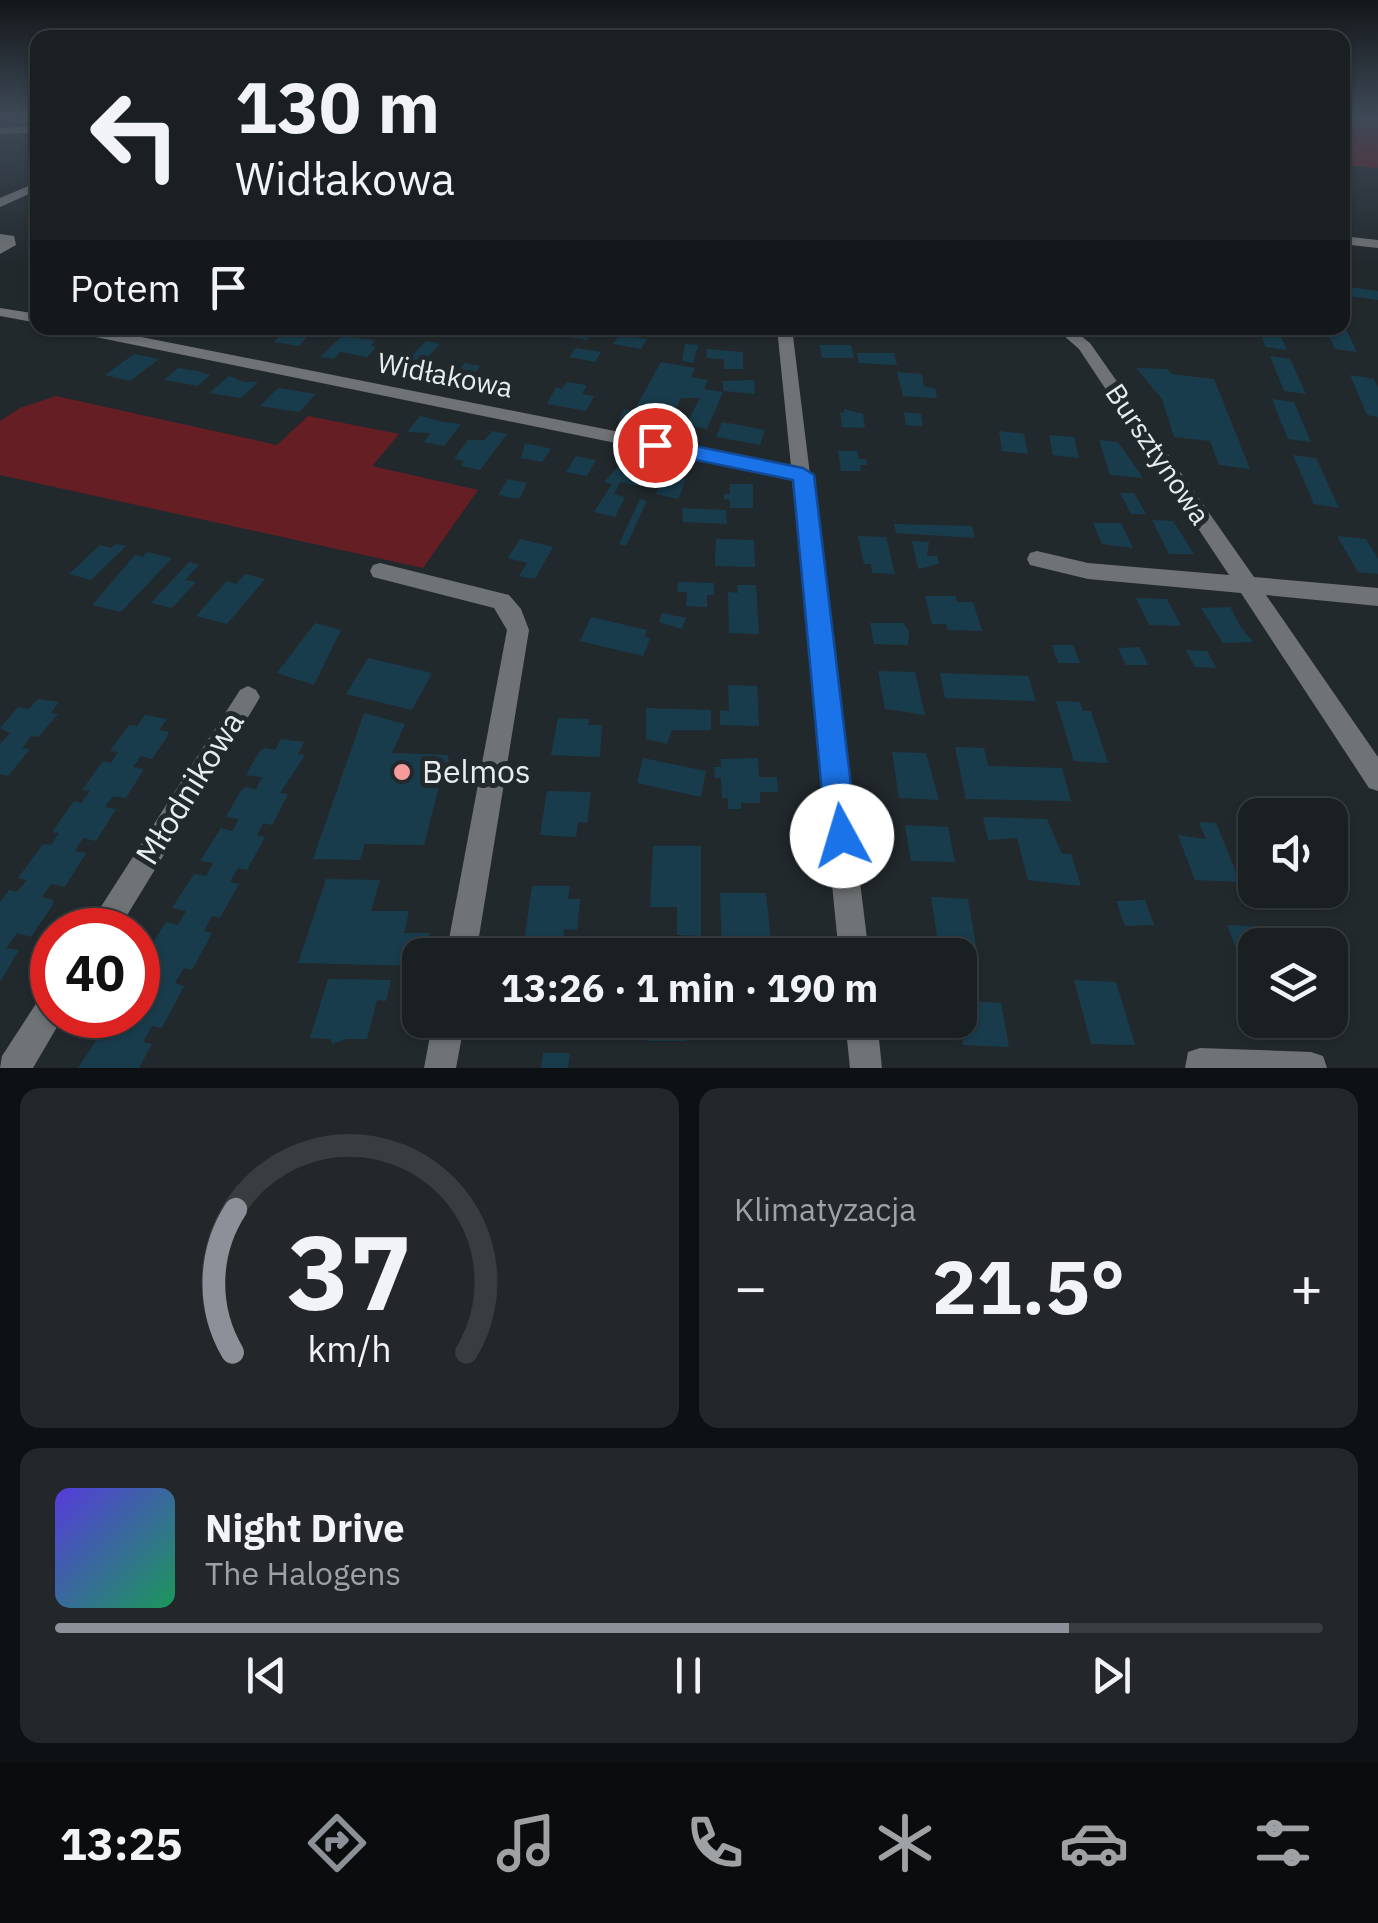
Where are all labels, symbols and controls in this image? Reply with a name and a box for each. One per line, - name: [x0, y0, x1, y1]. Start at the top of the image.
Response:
- text: 130 m: [235, 61, 440, 152]
- icon: left: [70, 70, 200, 200]
- text: Widłakowa: [235, 149, 455, 207]
- icon: arrive: [201, 260, 256, 315]
- text: Potem: [70, 263, 181, 312]
- street label: Widłakowa: [374, 343, 516, 406]
- street label: Bursztynowa: [1098, 376, 1219, 531]
- pin: [613, 403, 698, 488]
- icon: arrive: [628, 418, 683, 473]
- street label: Młodnikowa: [126, 703, 253, 872]
- place label: Belmos: [422, 750, 531, 792]
- marker: Belmos: [391, 761, 413, 783]
- position arrow: [790, 784, 894, 888]
- map controls: [1238, 798, 1348, 1038]
- button: sound: [1238, 798, 1348, 908]
- speed limit sign: 40: [30, 908, 160, 1038]
- button: layers: [1238, 928, 1348, 1038]
- text: 13:26 · 1 min · 190 m: [501, 963, 878, 1012]
- text: Klimatyzacja: [734, 1188, 916, 1230]
- text: 37: [287, 1203, 412, 1339]
- text: 21.5°: [932, 1237, 1125, 1335]
- text: −: [734, 1251, 767, 1322]
- text: +: [1290, 1251, 1323, 1322]
- text: km/h: [307, 1325, 392, 1372]
- text: Night Drive: [205, 1503, 405, 1552]
- text: The Halogens: [205, 1552, 401, 1594]
- icon: previous: [239, 1648, 294, 1703]
- icon: pause: [661, 1648, 716, 1703]
- icon: next: [1084, 1648, 1139, 1703]
- icon: directions: [302, 1808, 372, 1878]
- icon: music: [491, 1808, 561, 1878]
- icon: phone: [680, 1808, 750, 1878]
- icon: climate: [870, 1808, 940, 1878]
- icon: car: [1059, 1808, 1129, 1878]
- icon: filters: [1248, 1808, 1318, 1878]
- text: 13:25: [60, 1814, 183, 1872]

